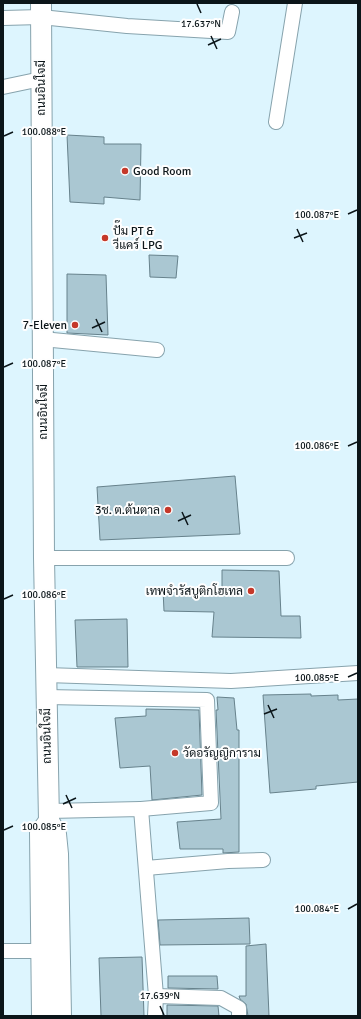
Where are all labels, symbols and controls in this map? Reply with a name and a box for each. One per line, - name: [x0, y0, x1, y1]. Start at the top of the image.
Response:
- text: 17.637°N: [181, 18, 221, 30]
- street label: ถนนอินใจมี: [33, 60, 49, 116]
- text: 100.088°E: [22, 126, 67, 138]
- place label: Good Room: [133, 164, 191, 179]
- marker: Good Room: [120, 166, 130, 176]
- text: 100.087°E: [295, 209, 340, 221]
- place label: ปั๊ม PT & วีแคร์ LPG: [112, 220, 162, 253]
- marker: ปั๊ม PT & วีแคร์ LPG: [100, 233, 110, 243]
- place label: 7-Eleven: [22, 318, 67, 333]
- marker: 7-Eleven: [70, 320, 80, 330]
- text: 100.087°E: [22, 358, 67, 370]
- street label: ถนนอินใจมี: [35, 384, 51, 440]
- text: 100.086°E: [295, 440, 340, 452]
- place label: 3ช. ต.ต้นตาล: [95, 503, 160, 518]
- marker: 3ช. ต.ต้นตาล: [163, 505, 173, 515]
- place label: เทพจำรัสบูติกโฮเทล: [146, 583, 243, 599]
- marker: เทพจำรัสบูติกโฮเทล: [246, 586, 256, 596]
- text: 100.086°E: [22, 589, 67, 601]
- text: 100.085°E: [295, 672, 340, 684]
- street label: ถนนอินใจมี: [38, 708, 55, 764]
- place label: วัดอรัญญิการาม: [183, 746, 261, 761]
- marker: วัดอรัญญิการาม: [170, 748, 180, 758]
- text: 100.085°E: [22, 821, 67, 833]
- text: 100.084°E: [295, 903, 340, 915]
- text: 17.639°N: [140, 990, 180, 1002]

